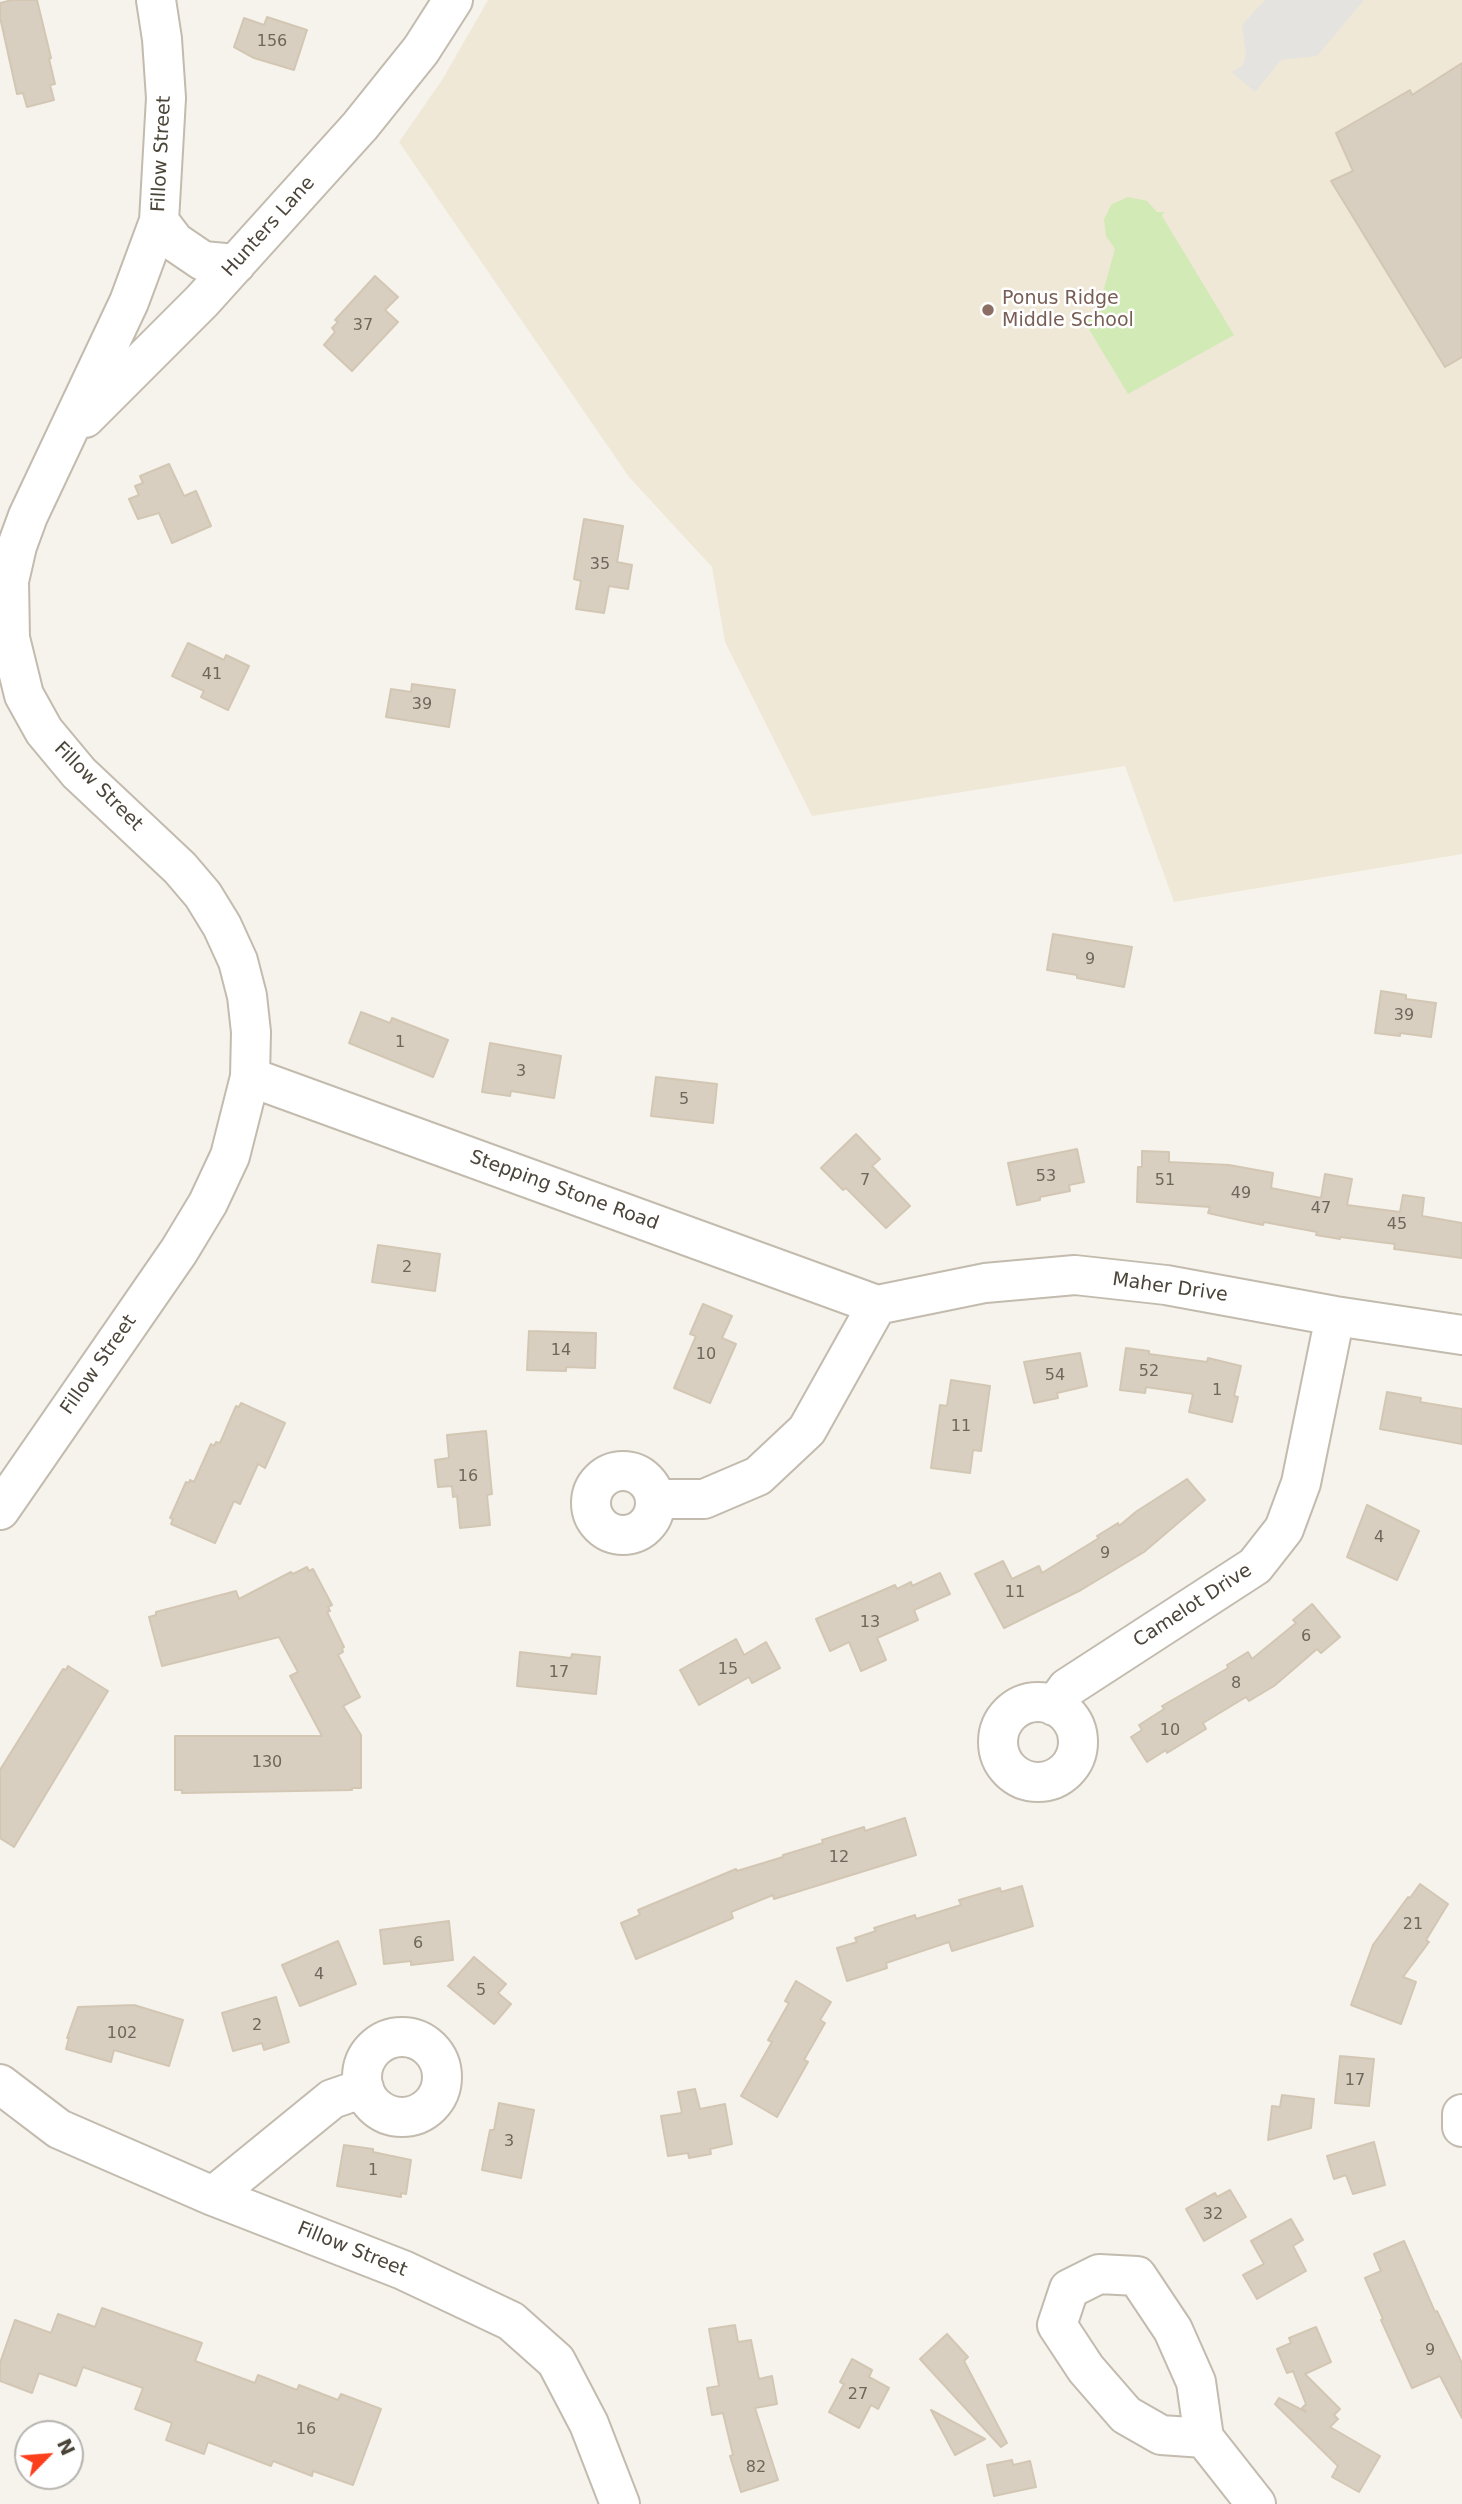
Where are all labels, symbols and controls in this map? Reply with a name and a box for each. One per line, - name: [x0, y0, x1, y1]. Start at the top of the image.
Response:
- house number: 156: [257, 32, 287, 52]
- street label: Fillow Street: [148, 95, 176, 213]
- street label: Hunters Lane: [218, 172, 320, 282]
- place label: Ponus Ridge Middle School: [1002, 288, 1134, 332]
- marker: Ponus Ridge Middle School: [980, 302, 996, 318]
- house number: 37: [353, 316, 373, 336]
- house number: 35: [590, 555, 610, 575]
- house number: 41: [202, 665, 222, 685]
- house number: 39: [412, 695, 432, 715]
- street label: Fillow Street: [49, 738, 147, 836]
- house number: 9: [1085, 950, 1095, 970]
- house number: 39: [1394, 1006, 1414, 1026]
- house number: 1: [395, 1033, 405, 1053]
- house number: 3: [516, 1062, 526, 1082]
- house number: 5: [679, 1090, 689, 1110]
- street label: Stepping Stone Road: [466, 1146, 662, 1236]
- house number: 53: [1036, 1167, 1056, 1187]
- house number: 7: [860, 1171, 870, 1191]
- house number: 51: [1155, 1171, 1175, 1191]
- house number: 49: [1231, 1184, 1251, 1204]
- house number: 47: [1311, 1199, 1331, 1219]
- house number: 45: [1387, 1215, 1407, 1235]
- house number: 2: [402, 1258, 412, 1278]
- street label: Maher Drive: [1111, 1269, 1229, 1307]
- street label: Fillow Street: [56, 1311, 142, 1419]
- house number: 14: [551, 1341, 571, 1361]
- house number: 10: [696, 1345, 716, 1365]
- house number: 52: [1139, 1362, 1159, 1382]
- house number: 54: [1045, 1366, 1065, 1386]
- house number: 1: [1212, 1381, 1222, 1401]
- house number: 11: [951, 1417, 971, 1437]
- house number: 16: [458, 1467, 478, 1487]
- house number: 4: [1374, 1528, 1384, 1548]
- house number: 9: [1100, 1544, 1110, 1564]
- street label: Camelot Drive: [1130, 1559, 1256, 1653]
- house number: 11: [1005, 1583, 1025, 1603]
- house number: 13: [860, 1613, 880, 1633]
- house number: 6: [1301, 1627, 1311, 1647]
- house number: 15: [718, 1660, 738, 1680]
- house number: 17: [549, 1663, 569, 1683]
- house number: 8: [1231, 1674, 1241, 1694]
- house number: 10: [1160, 1721, 1180, 1741]
- house number: 130: [252, 1753, 282, 1773]
- house number: 12: [829, 1848, 849, 1868]
- house number: 21: [1403, 1915, 1423, 1935]
- house number: 6: [413, 1934, 423, 1954]
- house number: 4: [314, 1965, 324, 1985]
- house number: 5: [476, 1981, 486, 2001]
- house number: 2: [252, 2016, 262, 2036]
- house number: 102: [107, 2024, 137, 2044]
- house number: 17: [1345, 2071, 1365, 2091]
- house number: 3: [504, 2132, 514, 2152]
- house number: 1: [368, 2161, 378, 2181]
- house number: 32: [1203, 2205, 1223, 2225]
- street label: Fillow Street: [294, 2218, 410, 2282]
- house number: 9: [1425, 2341, 1435, 2361]
- house number: 27: [848, 2385, 868, 2405]
- north arrow: [14, 2420, 84, 2490]
- house number: 16: [296, 2420, 316, 2440]
- text: N: [53, 2435, 80, 2459]
- house number: 82: [746, 2458, 766, 2478]

